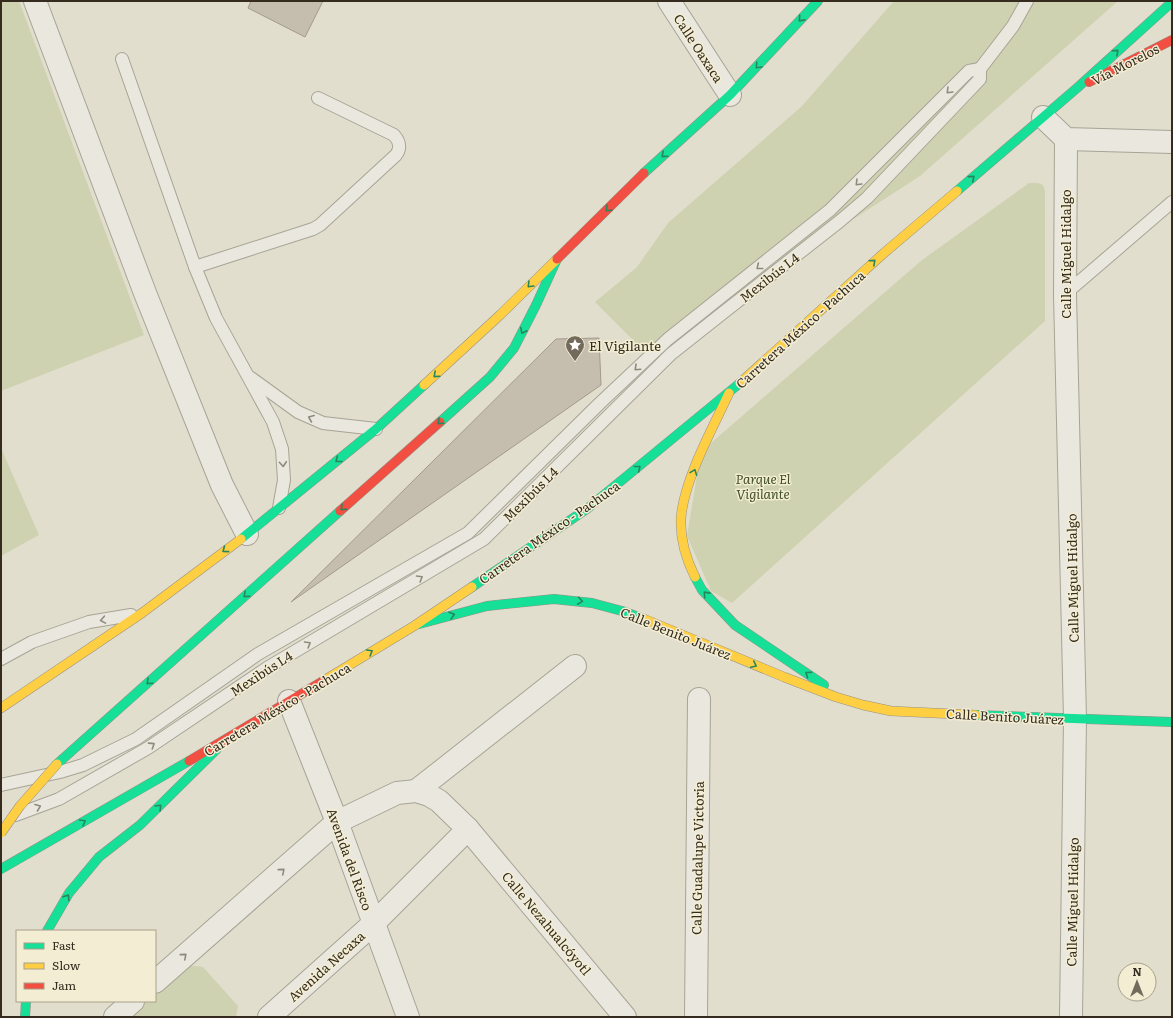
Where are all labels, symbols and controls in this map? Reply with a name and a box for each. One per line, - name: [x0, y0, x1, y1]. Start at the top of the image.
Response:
- street label: Calle Oaxaca: [670, 10, 728, 86]
- one-way arrow: [799, 14, 806, 22]
- street label: Vía Morelos: [1088, 39, 1162, 89]
- one-way arrow: [1112, 50, 1119, 57]
- one-way arrow: [755, 61, 763, 69]
- one-way arrow: [947, 86, 954, 94]
- one-way arrow: [661, 151, 669, 158]
- one-way arrow: [967, 175, 974, 182]
- one-way arrow: [855, 178, 863, 186]
- street label: Calle Miguel Hidalgo: [1056, 189, 1075, 319]
- one-way arrow: [605, 204, 613, 211]
- street label: Mexibús L4: [735, 248, 803, 306]
- one-way arrow: [868, 260, 876, 267]
- one-way arrow: [756, 262, 763, 269]
- street label: Carretera México - Pachuca: [731, 266, 869, 392]
- one-way arrow: [527, 280, 535, 288]
- one-way arrow: [520, 326, 527, 334]
- place icon: El Vigilante: [564, 334, 586, 362]
- place label: El Vigilante: [589, 336, 661, 355]
- one-way arrow: [634, 363, 642, 371]
- one-way arrow: [433, 370, 441, 378]
- one-way arrow: [307, 414, 314, 422]
- one-way arrow: [437, 417, 445, 425]
- one-way arrow: [335, 456, 343, 463]
- one-way arrow: [278, 461, 287, 467]
- street label: Mexibús L4: [498, 462, 562, 526]
- one-way arrow: [634, 465, 641, 472]
- one-way arrow: [689, 468, 697, 475]
- park label: Parque El Vigilante: [735, 469, 791, 503]
- street label: Carretera México - Pachuca: [475, 476, 623, 588]
- one-way arrow: [340, 504, 348, 511]
- street label: Calle Miguel Hidalgo: [1061, 513, 1083, 643]
- one-way arrow: [223, 545, 230, 552]
- one-way arrow: [416, 575, 423, 582]
- one-way arrow: [243, 590, 251, 598]
- one-way arrow: [704, 591, 711, 599]
- one-way arrow: [577, 596, 583, 605]
- street label: Calle Benito Juárez: [618, 602, 734, 664]
- one-way arrow: [448, 611, 455, 620]
- one-way arrow: [100, 615, 106, 623]
- one-way arrow: [304, 641, 311, 649]
- street label: Mexibús L4: [226, 646, 296, 700]
- one-way arrow: [366, 650, 373, 657]
- street label: Carretera México - Pachuca: [200, 658, 354, 760]
- one-way arrow: [749, 660, 757, 668]
- one-way arrow: [805, 671, 812, 679]
- one-way arrow: [146, 677, 154, 684]
- street label: Calle Benito Juárez: [946, 703, 1064, 729]
- one-way arrow: [148, 743, 155, 750]
- street label: Calle Guadalupe Victoria: [686, 781, 708, 935]
- one-way arrow: [35, 804, 42, 812]
- one-way arrow: [154, 804, 162, 811]
- street label: Avenida del Risco: [323, 805, 378, 913]
- one-way arrow: [79, 819, 86, 826]
- street label: Calle Miguel Hidalgo: [1061, 837, 1083, 967]
- street label: Calle Nezahualcóyotl: [498, 867, 596, 979]
- one-way arrow: [277, 868, 285, 875]
- one-way arrow: [62, 894, 69, 901]
- street label: Avenida Necaxa: [283, 926, 369, 1006]
- legend: [16, 930, 156, 1002]
- text: Fast: [52, 936, 76, 954]
- one-way arrow: [180, 954, 187, 961]
- text: Slow: [52, 956, 81, 974]
- north arrow: [1117, 962, 1157, 1002]
- text: N: [1132, 963, 1142, 979]
- text: Jam: [52, 976, 77, 994]

